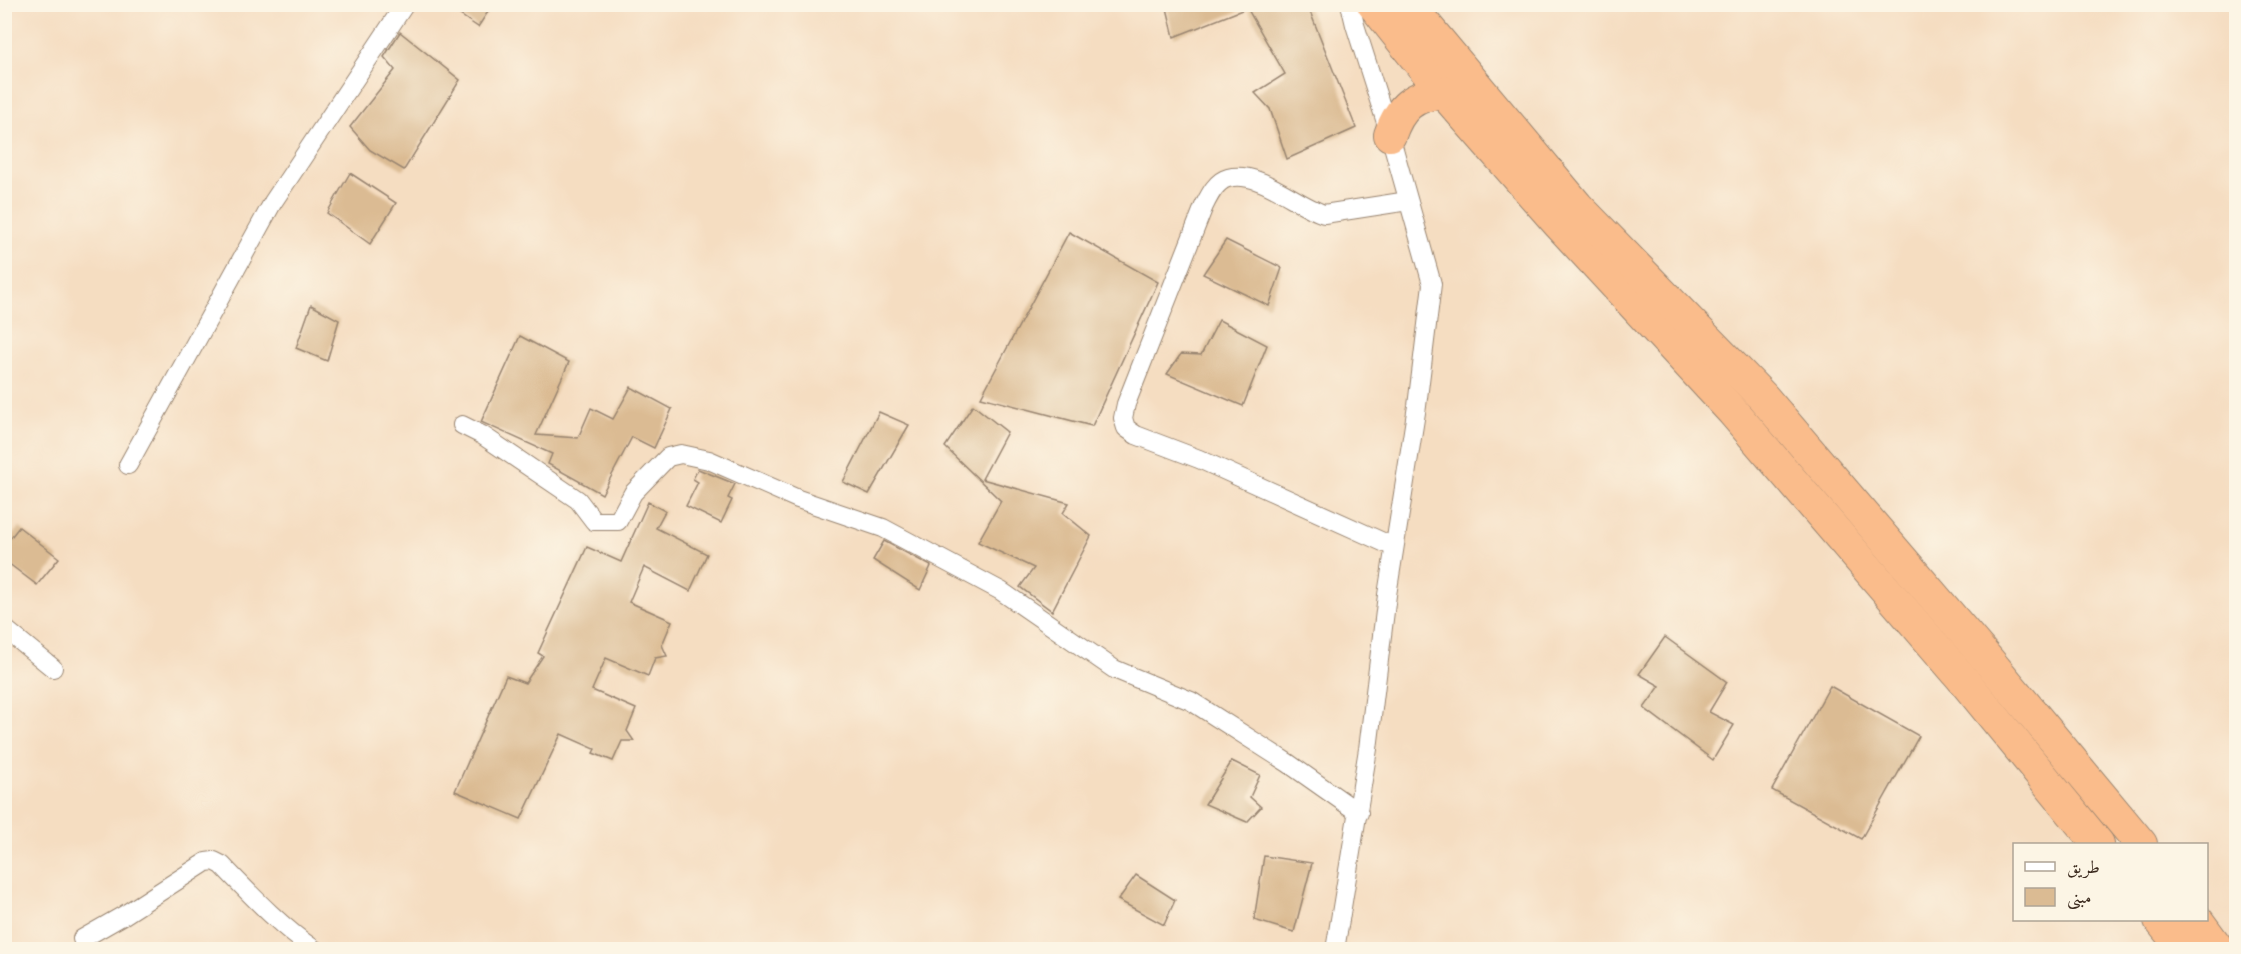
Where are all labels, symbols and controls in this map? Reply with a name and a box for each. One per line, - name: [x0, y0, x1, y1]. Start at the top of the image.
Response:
- legend: [2013, 843, 2208, 921]
- text: طريق: [2067, 856, 2100, 879]
- text: مبنى: [2067, 886, 2092, 910]

